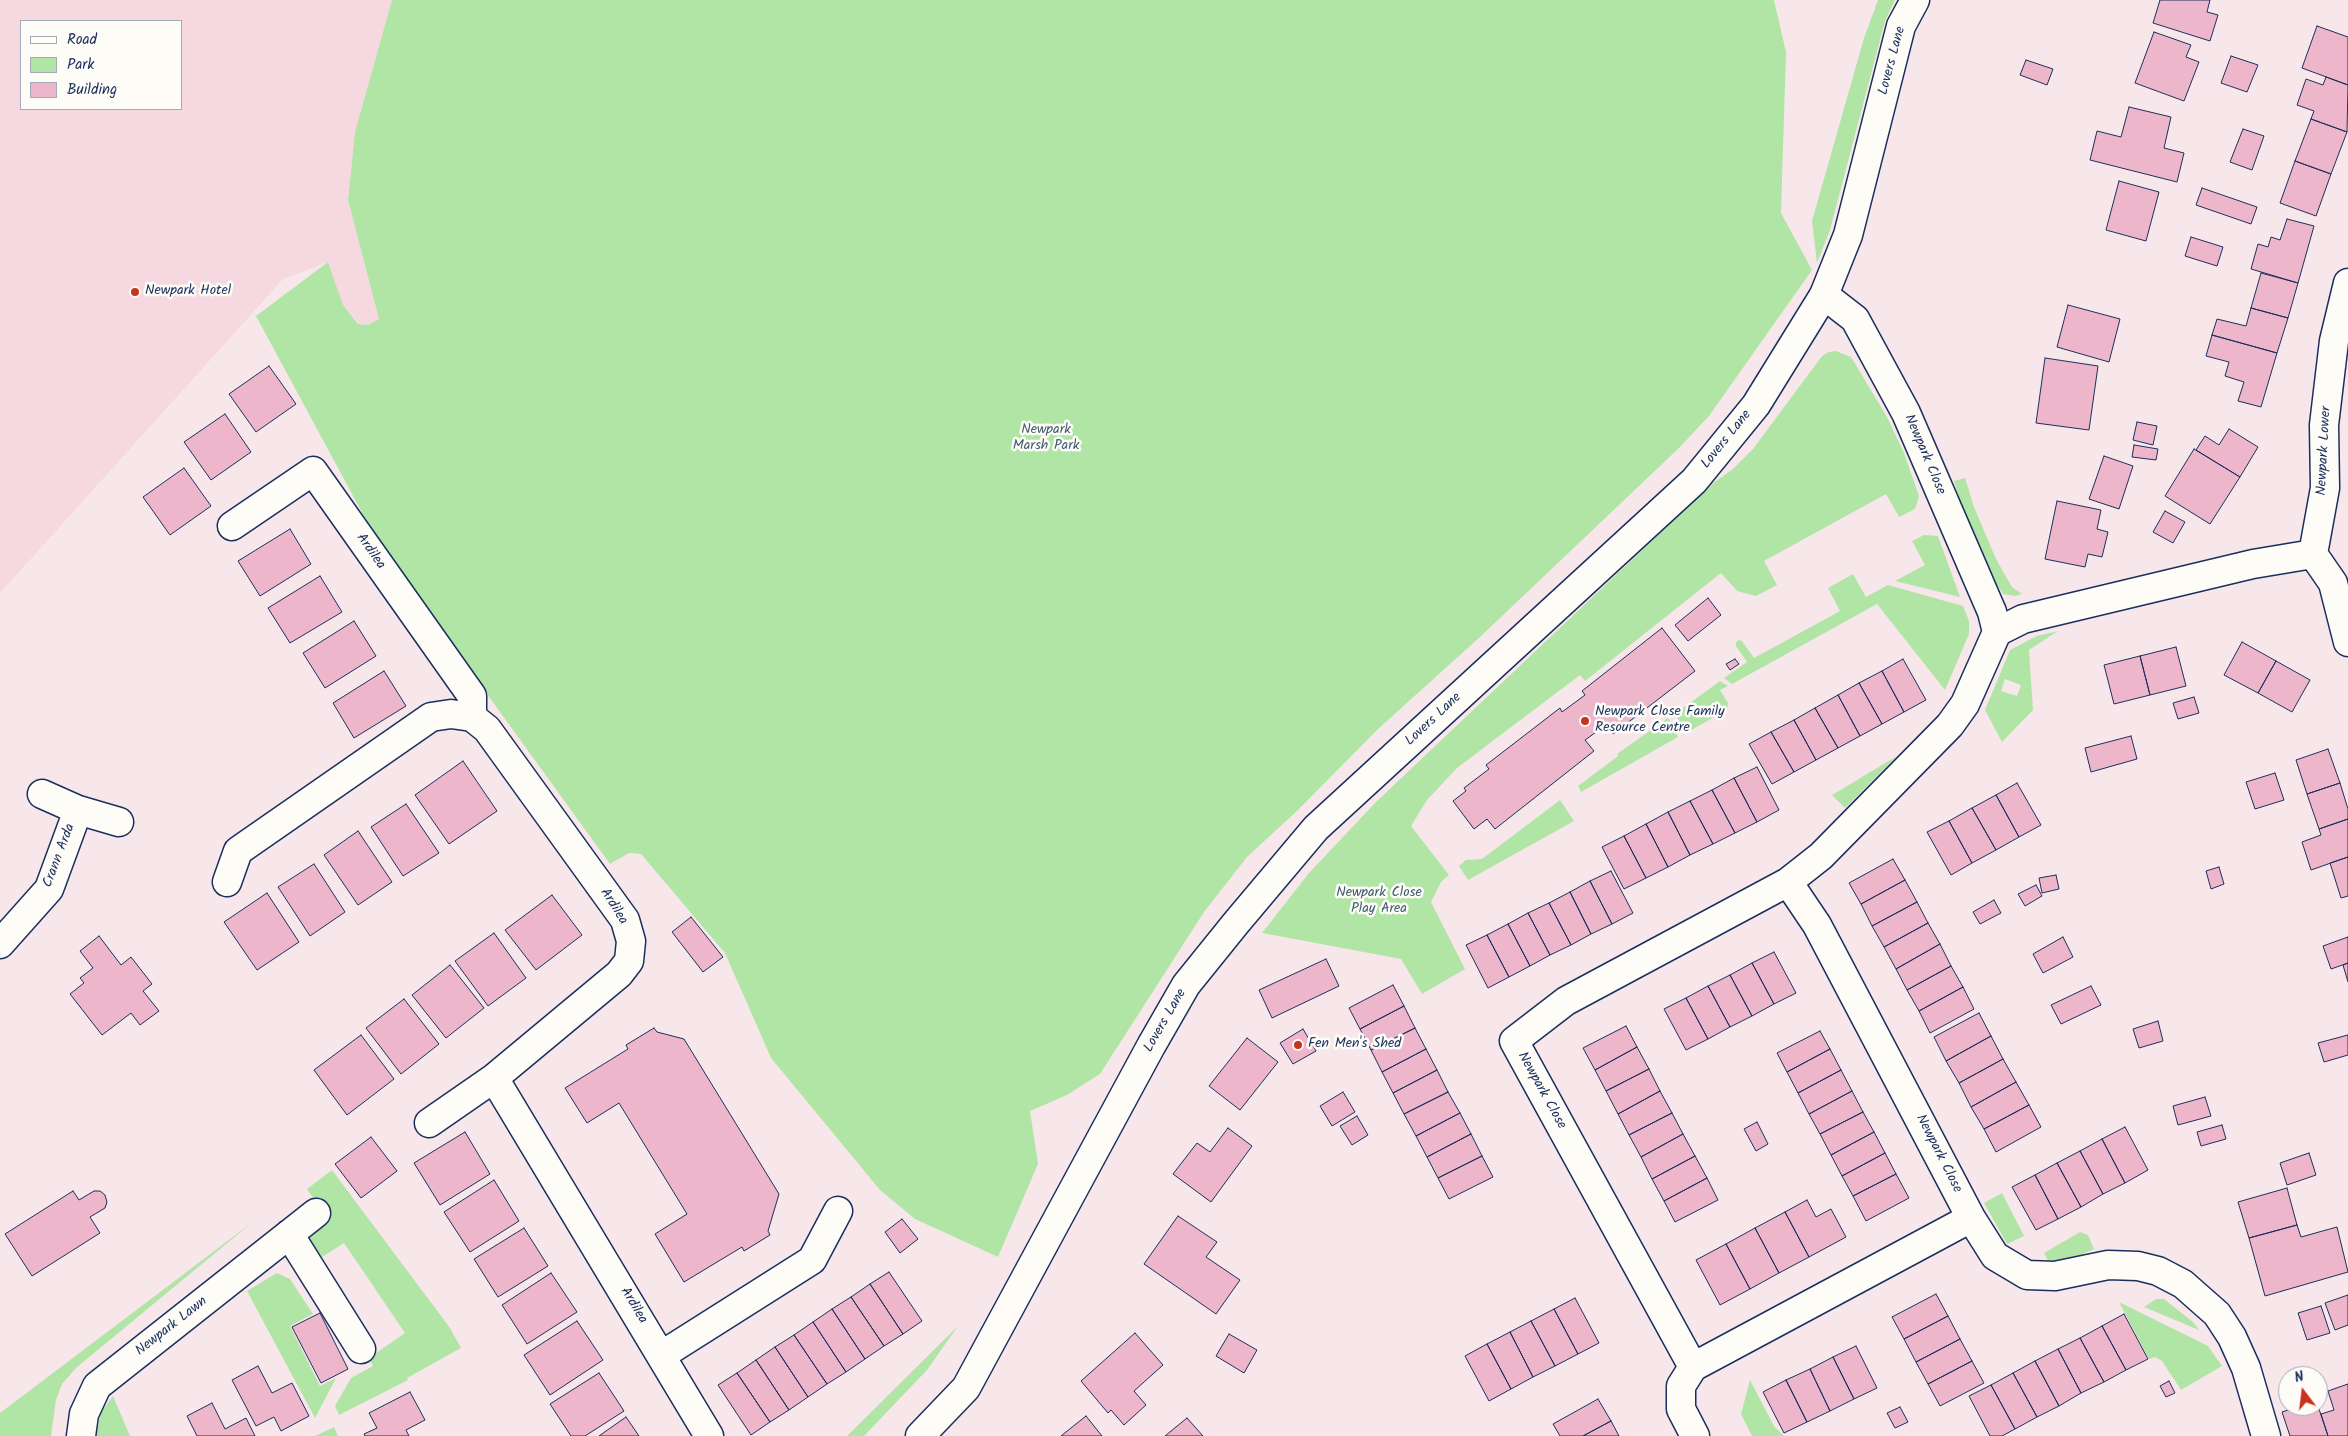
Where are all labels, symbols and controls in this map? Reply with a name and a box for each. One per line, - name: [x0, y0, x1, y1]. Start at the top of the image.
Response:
- legend: [20, 20, 182, 110]
- street label: Lovers Lane: [1876, 25, 1910, 97]
- text: Road: [67, 28, 97, 52]
- text: Park: [67, 53, 94, 77]
- text: Building: [67, 78, 117, 102]
- place label: Newpark Hotel: [145, 284, 231, 300]
- marker: Newpark Hotel: [129, 286, 141, 298]
- street label: Newpark Lower: [2314, 406, 2336, 496]
- street label: Lovers Lane: [1698, 407, 1756, 473]
- street label: Newpark Close: [1900, 412, 1948, 498]
- park label: Newpark Marsh Park: [1013, 423, 1079, 456]
- street label: Ardilea: [352, 531, 388, 573]
- street label: Lovers Lane: [1403, 690, 1465, 750]
- place label: Newpark Close Family Resource Centre: [1595, 705, 1725, 738]
- marker: Newpark Close Family Resource Centre: [1579, 715, 1591, 727]
- street label: Crann Arda: [40, 822, 80, 890]
- street label: Ardilea: [595, 886, 631, 928]
- park label: Newpark Close Play Area: [1336, 886, 1422, 919]
- street label: Lovers Lane: [1141, 986, 1191, 1056]
- place label: Fen Men's Shed: [1308, 1037, 1401, 1053]
- marker: Fen Men's Shed: [1292, 1039, 1304, 1051]
- street label: Newpark Close: [1513, 1049, 1569, 1133]
- street label: Newpark Close: [1911, 1112, 1965, 1196]
- street label: Ardilea: [616, 1285, 650, 1327]
- street label: Newpark Lawn: [133, 1294, 211, 1360]
- north arrow: [2278, 1366, 2328, 1416]
- text: N: [2292, 1366, 2306, 1389]

